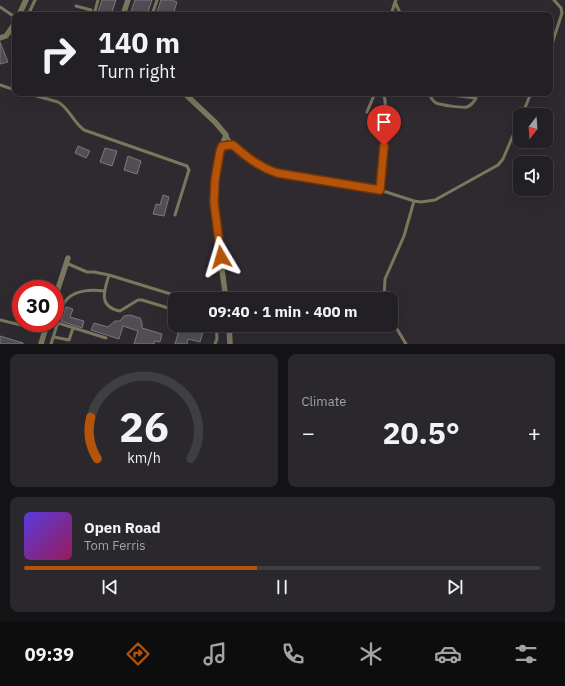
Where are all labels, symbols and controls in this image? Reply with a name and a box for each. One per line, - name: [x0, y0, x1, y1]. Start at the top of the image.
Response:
- text: 140 m: [98, 24, 180, 61]
- icon: right: [32, 28, 84, 80]
- text: Turn right: [98, 60, 176, 83]
- pin: [367, 105, 401, 146]
- north arrow: [513, 108, 553, 148]
- map controls: [513, 108, 553, 196]
- icon: arrive: [373, 111, 395, 133]
- button: sound: [513, 156, 553, 196]
- position arrow: [200, 236, 242, 278]
- speed limit sign: 30: [12, 280, 64, 332]
- text: 09:40 · 1 min · 400 m: [209, 302, 357, 321]
- text: Climate: [302, 393, 346, 410]
- text: 26: [119, 398, 169, 452]
- text: 20.5°: [383, 413, 460, 452]
- text: −: [302, 418, 315, 447]
- text: +: [528, 418, 541, 447]
- text: km/h: [127, 447, 161, 466]
- text: Open Road: [84, 518, 161, 537]
- text: Tom Ferris: [84, 537, 146, 554]
- icon: previous: [99, 576, 121, 598]
- icon: pause: [271, 576, 293, 598]
- icon: next: [444, 576, 466, 598]
- icon: directions: [124, 640, 152, 668]
- icon: music: [201, 640, 229, 668]
- icon: phone: [279, 640, 307, 668]
- icon: climate: [357, 640, 385, 668]
- icon: car: [434, 640, 462, 668]
- icon: filters: [512, 640, 540, 668]
- text: 09:39: [25, 643, 74, 666]

